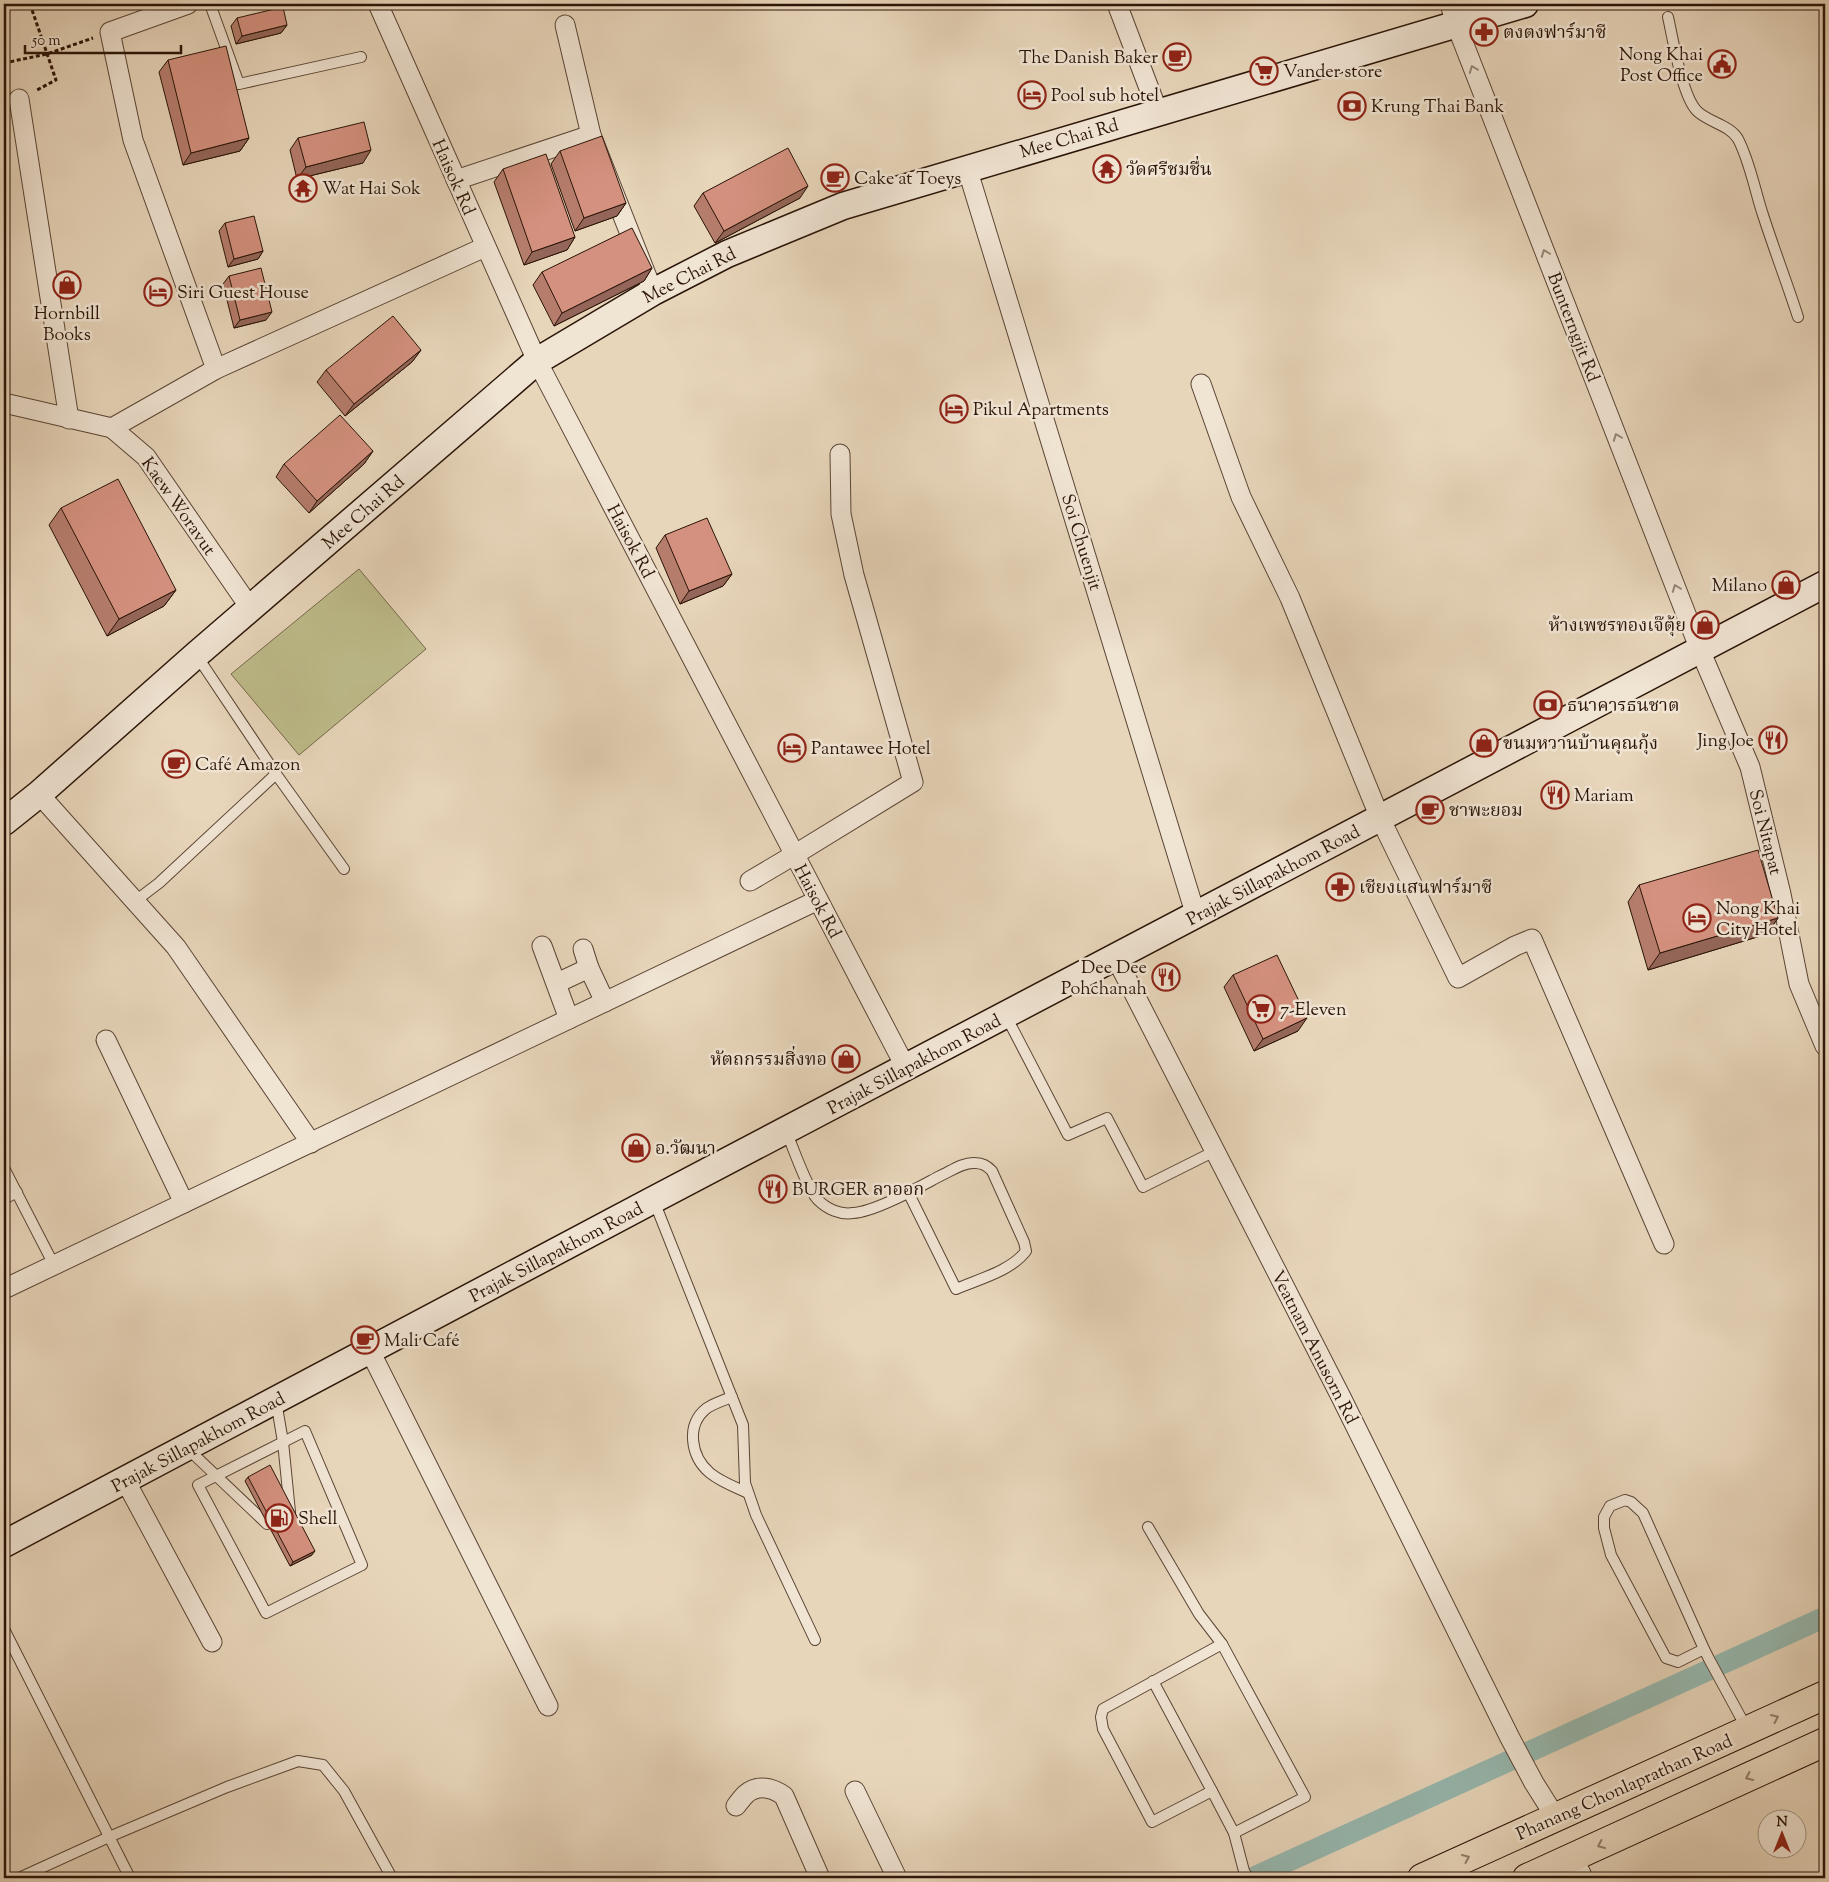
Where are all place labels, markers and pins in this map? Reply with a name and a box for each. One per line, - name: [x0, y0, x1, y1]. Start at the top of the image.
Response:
- pharmacy icon: ตงตงฟาร์มาซี: [1469, 17, 1499, 47]
- place label: ตงตงฟาร์มาซี: [1503, 21, 1606, 47]
- cafe icon: The Danish Baker: [1162, 42, 1192, 72]
- place label: Nong Khai Post Office: [1619, 43, 1703, 90]
- place label: The Danish Baker: [1019, 46, 1158, 72]
- public building icon: Nong Khai Post Office: [1707, 49, 1737, 79]
- supermarket icon: Vander store: [1249, 56, 1279, 86]
- place label: Vander store: [1283, 60, 1382, 86]
- hotel icon: Pool sub hotel: [1017, 80, 1047, 110]
- place label: Pool sub hotel: [1051, 84, 1159, 110]
- bank icon: Krung Thai Bank: [1337, 91, 1367, 121]
- place label: Krung Thai Bank: [1371, 95, 1505, 121]
- temple icon: วัดศรีชมชื่น: [1092, 154, 1122, 184]
- place label: วัดศรีชมชื่น: [1126, 155, 1212, 184]
- cafe icon: Cake at Toeys: [820, 163, 850, 193]
- place label: Cake at Toeys: [854, 167, 961, 193]
- temple icon: Wat Hai Sok: [288, 173, 318, 203]
- place label: Wat Hai Sok: [322, 177, 421, 203]
- shop icon: Hornbill Books: [52, 270, 82, 300]
- hotel icon: Siri Guest House: [143, 277, 173, 307]
- place label: Siri Guest House: [177, 281, 309, 307]
- place label: Hornbill Books: [34, 302, 100, 349]
- hotel icon: Pikul Apartments: [939, 394, 969, 424]
- place label: Pikul Apartments: [973, 398, 1109, 424]
- shop icon: Milano: [1771, 570, 1801, 600]
- place label: Milano: [1712, 574, 1767, 600]
- shop icon: ห้างเพชรทองเจ๊ตุ้ย: [1690, 610, 1720, 640]
- place label: ห้างเพชรทองเจ๊ตุ้ย: [1548, 614, 1686, 640]
- bank icon: ธนาคารธนชาต: [1533, 690, 1563, 720]
- place label: ธนาคารธนชาต: [1567, 694, 1679, 720]
- restaurant icon: Jing Joe: [1758, 725, 1788, 755]
- shop icon: ขนมหวานบ้านคุณกุ้ง: [1469, 728, 1499, 758]
- place label: Jing Joe: [1696, 729, 1754, 755]
- place label: ขนมหวานบ้านคุณกุ้ง: [1503, 732, 1658, 758]
- hotel icon: Pantawee Hotel: [777, 733, 807, 763]
- place label: Pantawee Hotel: [811, 737, 931, 763]
- cafe icon: Café Amazon: [161, 749, 191, 779]
- place label: Café Amazon: [195, 753, 301, 779]
- restaurant icon: Mariam: [1540, 780, 1570, 810]
- place label: Mariam: [1574, 784, 1634, 810]
- cafe icon: ชาพะยอม: [1415, 795, 1445, 825]
- place label: ชาพะยอม: [1449, 799, 1523, 825]
- pharmacy icon: เชียงแสนฟาร์มาซี: [1325, 872, 1355, 902]
- place label: เชียงแสนฟาร์มาซี: [1359, 876, 1492, 902]
- place label: Nong Khai City Hotel: [1716, 897, 1800, 944]
- hotel icon: Nong Khai City Hotel: [1682, 903, 1712, 933]
- place label: Dee Dee Pohchanah: [1061, 956, 1147, 1003]
- restaurant icon: Dee Dee Pohchanah: [1151, 962, 1181, 992]
- supermarket icon: 7-Eleven: [1246, 994, 1276, 1024]
- place label: 7-Eleven: [1280, 998, 1347, 1024]
- shop icon: หัตถกรรมสิ่งทอ: [831, 1044, 861, 1074]
- place label: หัตถกรรมสิ่งทอ: [710, 1045, 827, 1074]
- shop icon: อ.วัฒนา: [621, 1133, 651, 1163]
- place label: อ.วัฒนา: [655, 1137, 716, 1163]
- restaurant icon: BURGER ลาออก: [758, 1174, 788, 1204]
- place label: BURGER ลาออก: [792, 1178, 924, 1204]
- cafe icon: Mali Café: [350, 1325, 380, 1355]
- place label: Mali Café: [384, 1329, 460, 1355]
- fuel station icon: Shell: [264, 1503, 294, 1533]
- place label: Shell: [298, 1507, 337, 1533]

